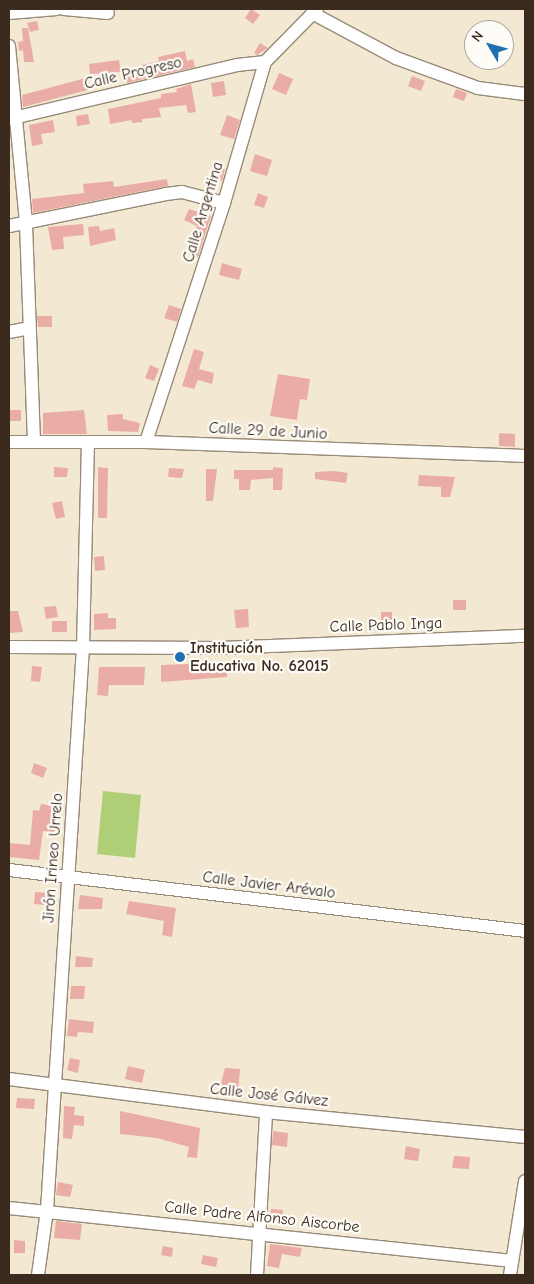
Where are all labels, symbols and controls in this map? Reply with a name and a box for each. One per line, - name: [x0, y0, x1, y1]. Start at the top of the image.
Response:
- north arrow: [464, 20, 514, 70]
- text: N: [468, 28, 487, 45]
- street label: Calle Progreso: [82, 52, 184, 94]
- street label: Calle Argentina: [179, 159, 227, 265]
- street label: Calle 29 de Junio: [208, 418, 328, 444]
- street label: Calle Pablo Inga: [329, 613, 443, 637]
- place label: Institución Educativa No. 62015: [190, 638, 329, 676]
- marker: Institución Educativa No. 62015: [174, 651, 186, 663]
- street label: Jirón Irineo Urrelo: [39, 793, 67, 923]
- street label: Calle Javier Arévalo: [201, 867, 337, 903]
- street label: Calle José Gálvez: [209, 1079, 329, 1111]
- street label: Calle Padre Alfonso Aiscorbe: [163, 1197, 361, 1237]

